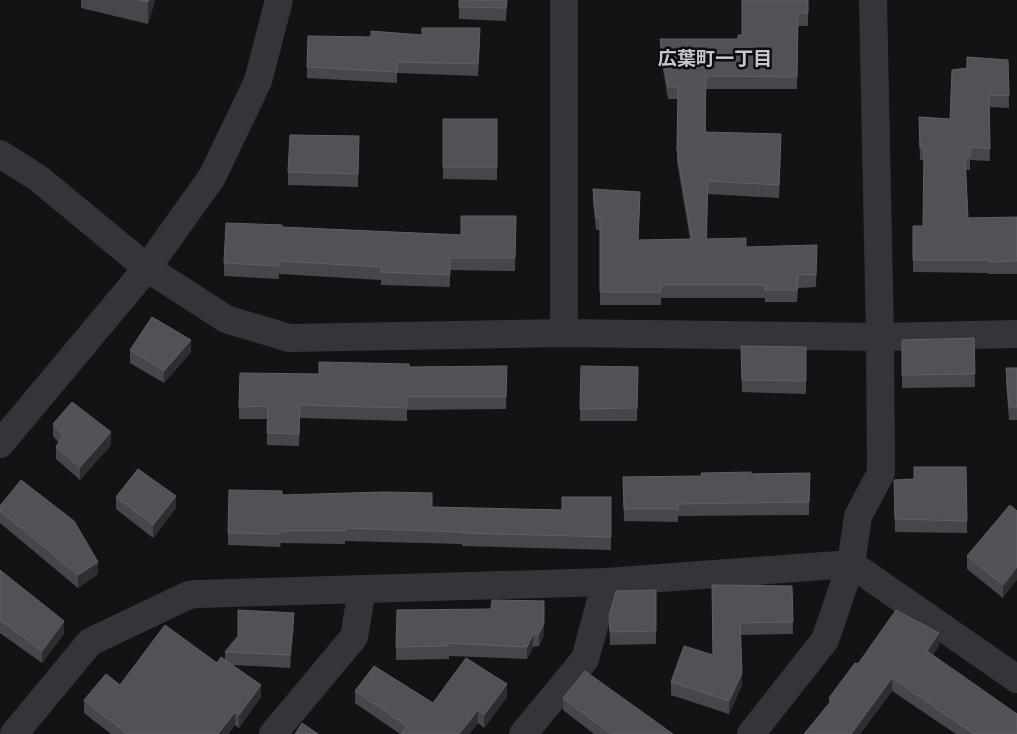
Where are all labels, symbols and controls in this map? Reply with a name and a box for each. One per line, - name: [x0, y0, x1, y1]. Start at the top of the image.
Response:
- district label: 広葉町一丁目: [658, 45, 772, 71]

